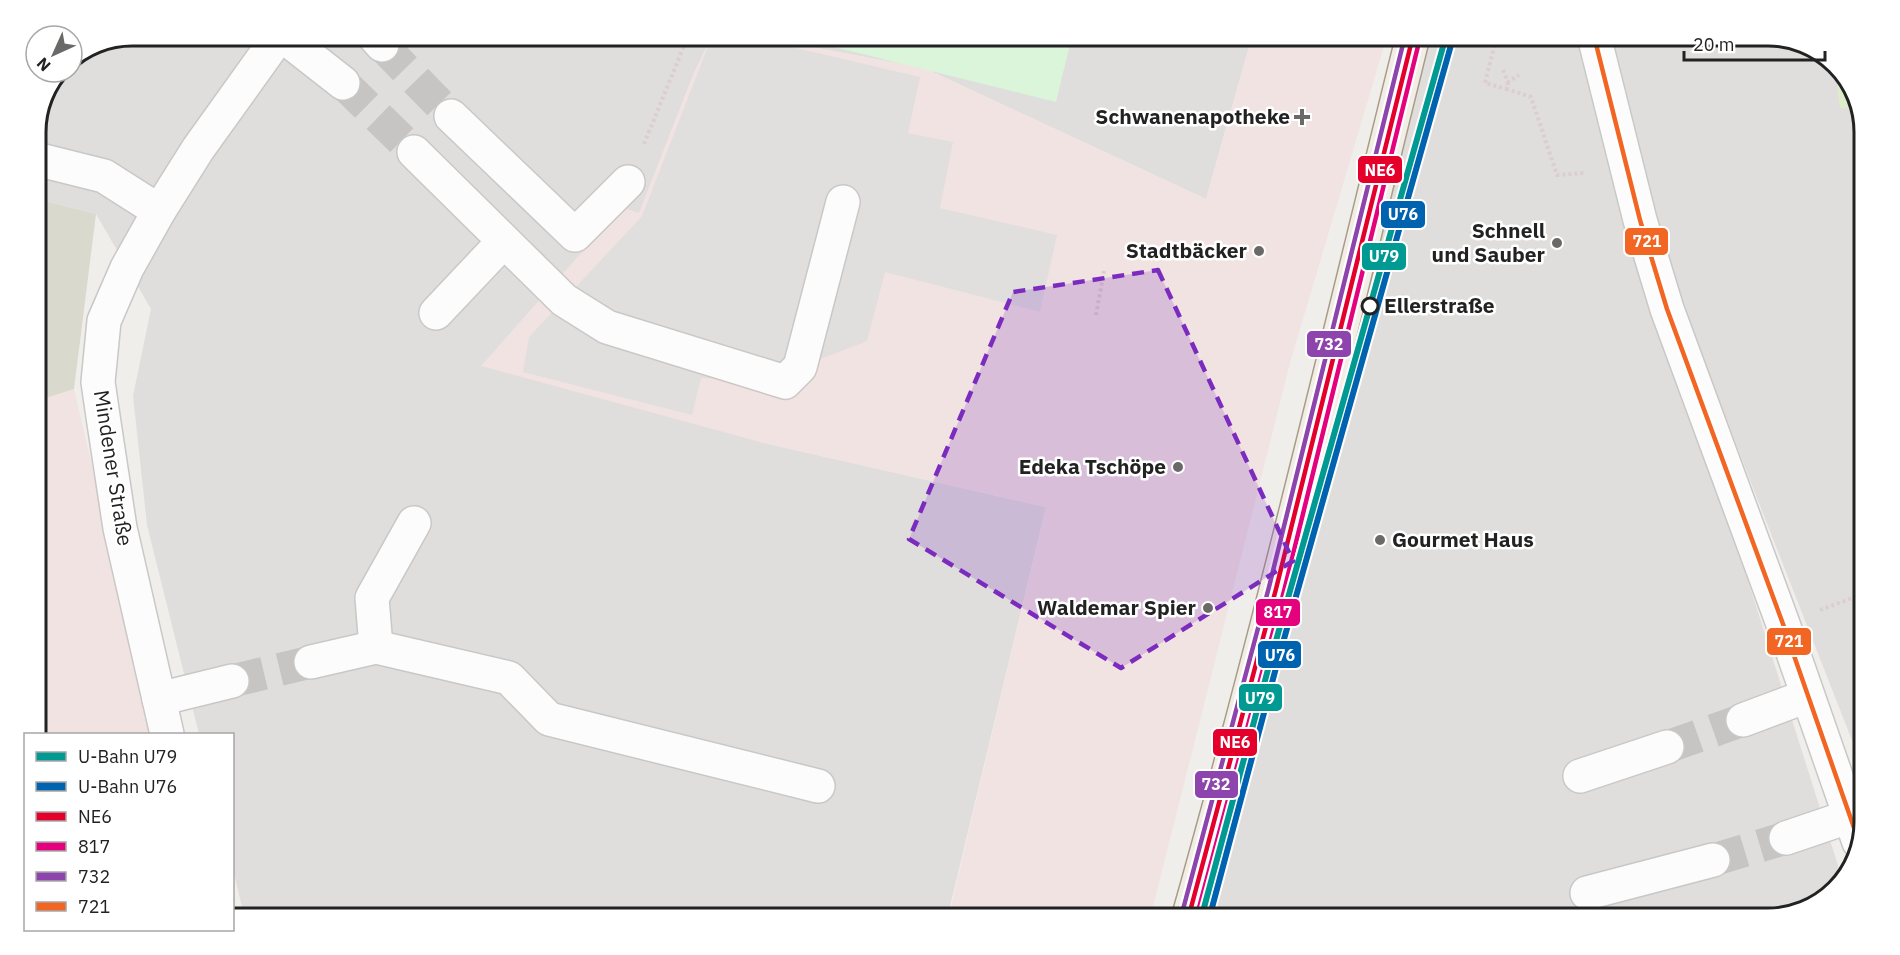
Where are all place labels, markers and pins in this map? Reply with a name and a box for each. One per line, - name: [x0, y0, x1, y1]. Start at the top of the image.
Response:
- place label: Schwanenapotheke: [1095, 102, 1290, 130]
- marker: Schwanenapotheke: [1295, 110, 1309, 124]
- place label: Schnell und Sauber: [1432, 216, 1546, 268]
- place label: Stadtbäcker: [1126, 236, 1248, 264]
- marker: Schnell und Sauber: [1550, 236, 1564, 250]
- marker: Stadtbäcker: [1252, 244, 1266, 258]
- place label: Ellerstraße: [1384, 291, 1495, 319]
- marker: Ellerstraße: [1361, 297, 1379, 315]
- place label: Edeka Tschöpe: [1019, 452, 1166, 480]
- marker: Edeka Tschöpe: [1171, 460, 1185, 474]
- place label: Gourmet Haus: [1392, 525, 1534, 553]
- marker: Gourmet Haus: [1373, 533, 1387, 547]
- place label: Waldemar Spier: [1037, 593, 1197, 621]
- marker: Waldemar Spier: [1201, 601, 1215, 615]

